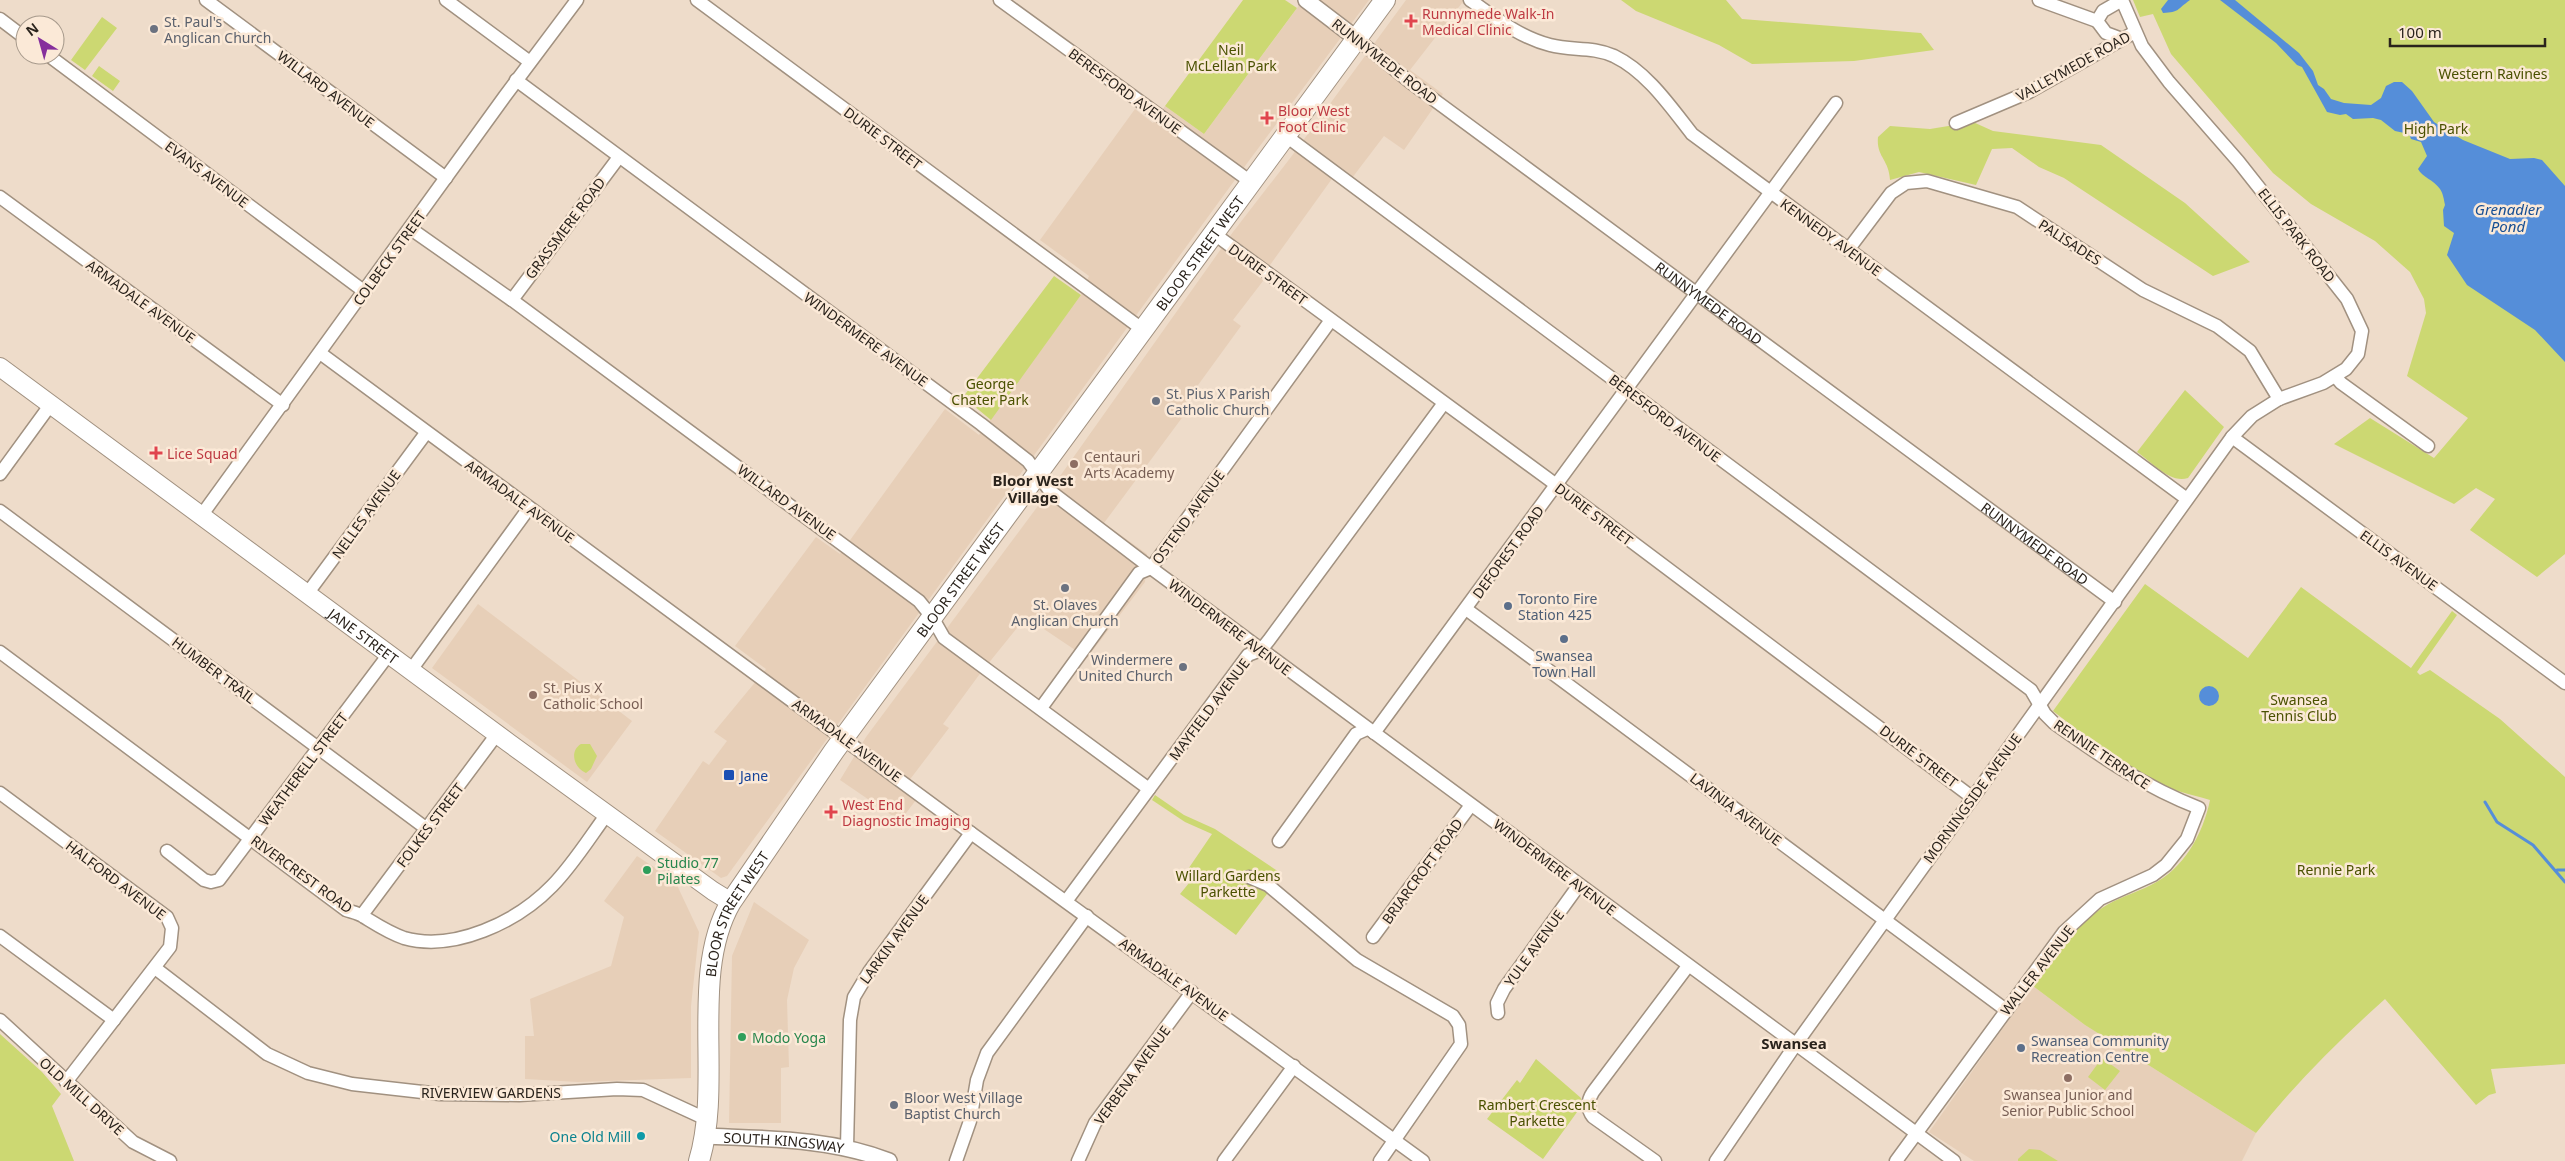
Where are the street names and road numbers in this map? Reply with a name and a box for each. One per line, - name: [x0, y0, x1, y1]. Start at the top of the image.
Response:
- street label: RUNNYMEDE ROAD: [1328, 14, 1442, 108]
- street label: VALLEYMEDE ROAD: [2012, 27, 2134, 105]
- street label: BERESFORD AVENUE: [1065, 44, 1185, 138]
- street label: WILLARD AVENUE: [273, 46, 379, 132]
- street label: DURIE STREET: [840, 102, 926, 174]
- street label: EVANS AVENUE: [161, 136, 253, 212]
- street label: GRASSMERE ROAD: [521, 173, 609, 283]
- street label: ELLIS PARK ROAD: [2254, 184, 2340, 286]
- street label: BLOOR STREET WEST: [1151, 191, 1248, 314]
- street label: KENNEDY AVENUE: [1777, 194, 1885, 280]
- street label: COLBECK STREET: [348, 207, 430, 309]
- street label: PALISADES: [2035, 215, 2105, 270]
- street label: DURIE STREET: [1225, 239, 1311, 309]
- street label: ARMADALE AVENUE: [83, 255, 199, 347]
- street label: RUNNYMEDE ROAD: [1652, 257, 1767, 349]
- street label: WINDERMERE AVENUE: [800, 288, 932, 390]
- street label: BERESFORD AVENUE: [1605, 370, 1725, 466]
- street label: ARMADALE AVENUE: [462, 455, 578, 547]
- street label: WILLARD AVENUE: [734, 460, 840, 544]
- street label: NELLES AVENUE: [327, 466, 405, 562]
- street label: OSTEND AVENUE: [1147, 466, 1229, 568]
- street label: DURIE STREET: [1551, 478, 1637, 550]
- street label: RUNNYMEDE ROAD: [1978, 497, 2093, 589]
- street label: DEFOREST ROAD: [1468, 502, 1548, 602]
- street label: BLOOR STREET WEST: [911, 518, 1008, 641]
- street label: ELLIS AVENUE: [2356, 525, 2442, 595]
- street label: WINDERMERE AVENUE: [1165, 575, 1295, 679]
- street label: JANE STREET: [323, 602, 403, 668]
- street label: HUMBER TRAIL: [168, 632, 260, 708]
- street label: MAYFIELD AVENUE: [1164, 654, 1254, 764]
- street label: ARMADALE AVENUE: [789, 694, 905, 786]
- street label: WEATHERELL STREET: [254, 708, 352, 829]
- street label: RENNIE TERRACE: [2050, 715, 2154, 793]
- street label: DURIE STREET: [1876, 720, 1962, 792]
- street label: MORNINGSIDE AVENUE: [1919, 729, 2025, 867]
- street label: LAVINIA AVENUE: [1686, 768, 1786, 850]
- street label: FOLKES STREET: [392, 779, 468, 871]
- street label: BRIARCROFT ROAD: [1377, 814, 1467, 928]
- street label: WINDERMERE AVENUE: [1490, 815, 1620, 919]
- street label: RIVERCREST ROAD: [247, 831, 357, 917]
- street label: HALFORD AVENUE: [62, 836, 170, 924]
- street label: BLOOR STREET WEST: [700, 847, 773, 978]
- street label: LARKIN AVENUE: [855, 891, 933, 987]
- street label: YULE AVENUE: [1500, 906, 1568, 990]
- street label: WALLER AVENUE: [1996, 921, 2078, 1019]
- street label: ARMADALE AVENUE: [1116, 933, 1232, 1025]
- street label: VERBENA AVENUE: [1090, 1022, 1174, 1128]
- street label: OLD MILL DRIVE: [36, 1053, 128, 1139]
- street label: RIVERVIEW GARDENS: [421, 1083, 561, 1102]
- street label: SOUTH KINGSWAY: [723, 1127, 846, 1157]

